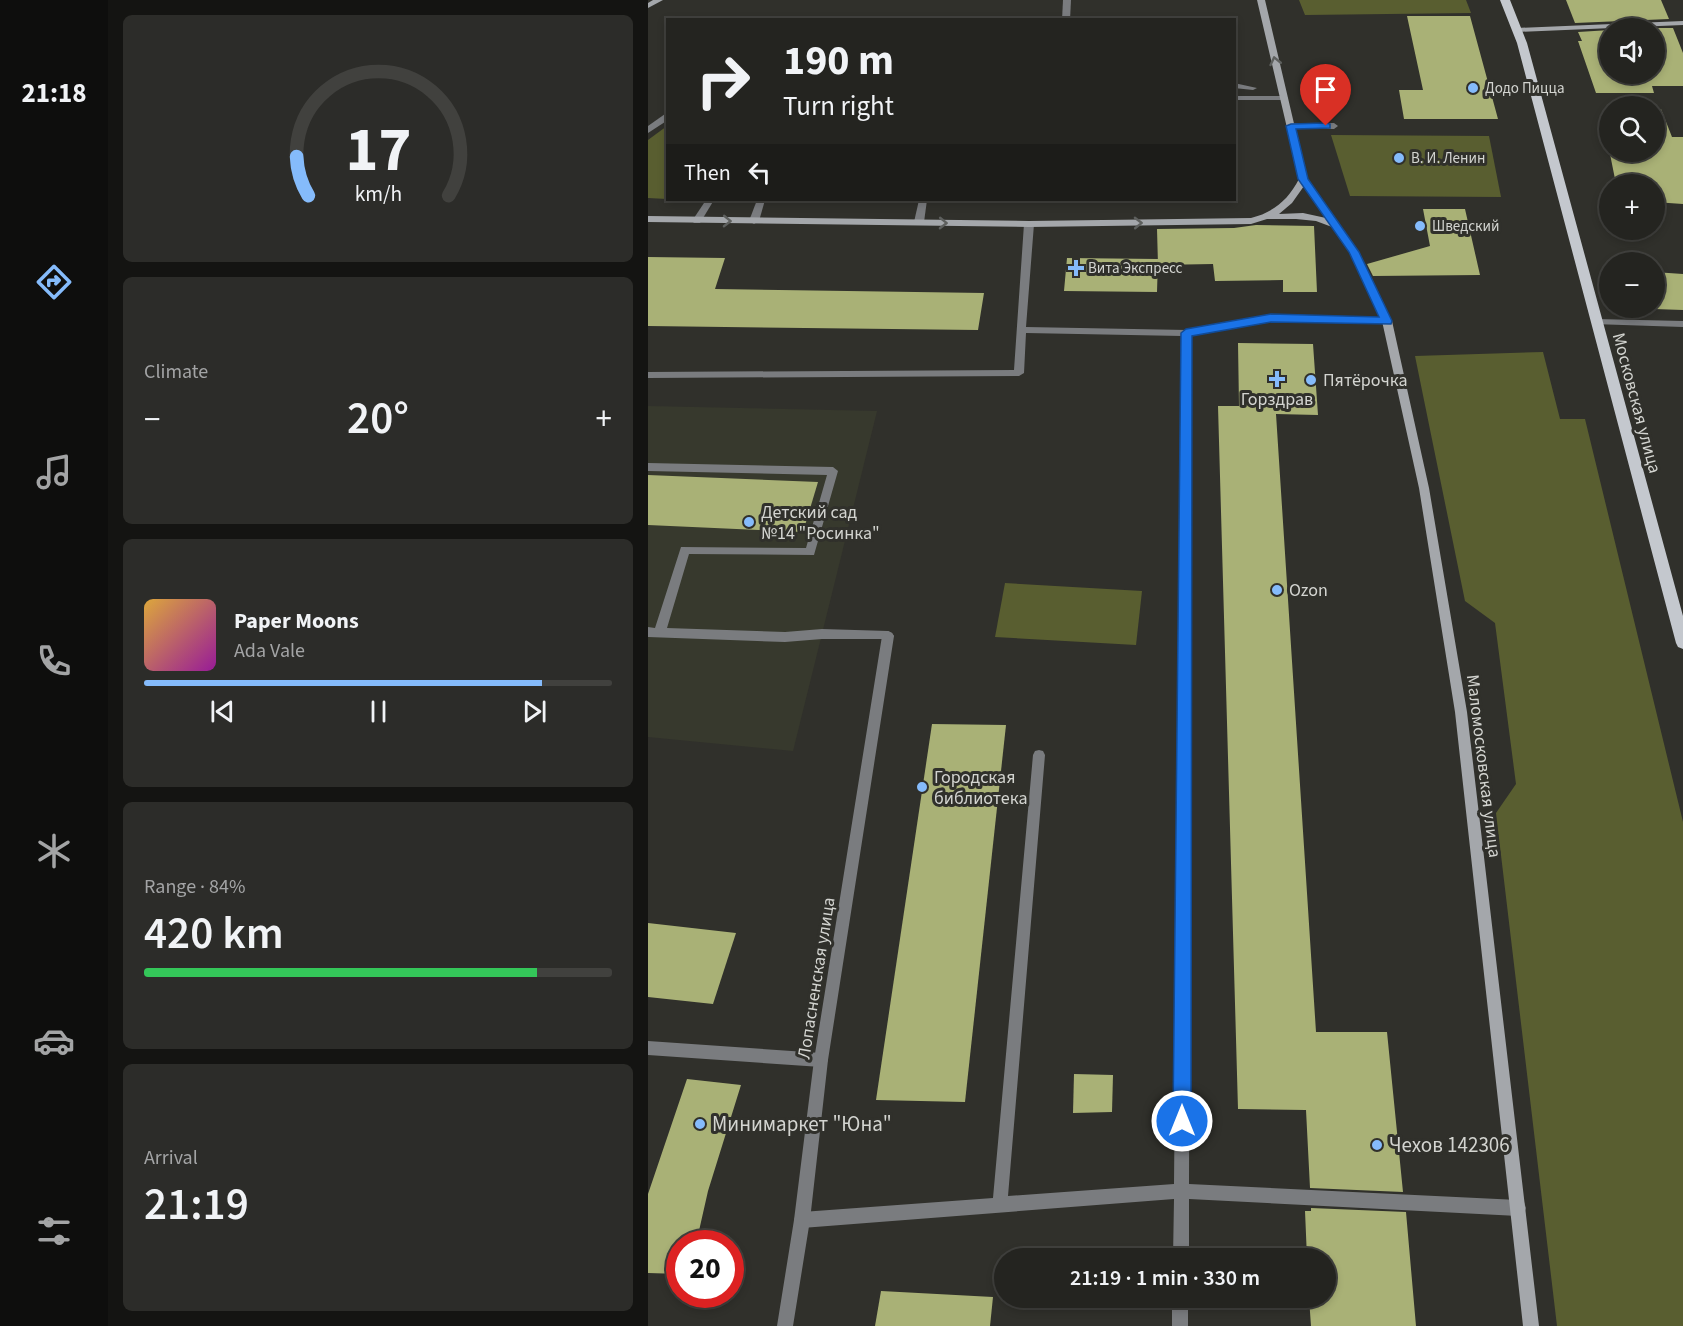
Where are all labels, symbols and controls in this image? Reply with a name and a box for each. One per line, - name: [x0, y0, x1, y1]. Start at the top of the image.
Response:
- map controls: [1599, 18, 1665, 318]
- button: sound: [1599, 18, 1665, 84]
- text: 190 m: [783, 31, 894, 91]
- icon: right: [684, 42, 762, 120]
- one-way arrow: [1270, 56, 1283, 66]
- pin: [1300, 64, 1351, 126]
- icon: arrive: [1309, 73, 1342, 106]
- text: 21:18: [21, 74, 87, 113]
- place label: Додо Пицца: [1485, 78, 1564, 99]
- marker: Додо Пицца: [1466, 81, 1480, 95]
- text: Turn right: [783, 87, 894, 126]
- button: search: [1599, 96, 1665, 162]
- text: 17: [345, 106, 411, 195]
- place label: В. И. Ленин: [1411, 148, 1485, 169]
- marker: В. И. Ленин: [1392, 151, 1406, 165]
- icon: left: [743, 156, 776, 189]
- text: Then: [684, 157, 731, 189]
- button: +: [1599, 174, 1665, 240]
- text: km/h: [354, 179, 402, 210]
- one-way arrow: [723, 215, 732, 227]
- place label: Шведский: [1432, 216, 1499, 237]
- one-way arrow: [939, 217, 948, 229]
- one-way arrow: [1134, 217, 1143, 229]
- marker: Шведский: [1413, 219, 1427, 233]
- button: −: [1599, 252, 1665, 318]
- place label: Вита Экспресс: [1088, 258, 1183, 279]
- icon: directions: [33, 261, 75, 303]
- marker: Вита Экспресс: [1069, 261, 1083, 275]
- street label: Московская улица: [1606, 330, 1667, 476]
- text: Climate: [144, 358, 208, 386]
- place label: Пятёрочка: [1323, 368, 1408, 393]
- marker: Горздрав: [1270, 372, 1284, 386]
- marker: Пятёрочка: [1304, 373, 1318, 387]
- text: 20°: [347, 387, 409, 451]
- place label: Горздрав: [1241, 387, 1313, 412]
- text: −: [144, 396, 160, 443]
- text: +: [596, 396, 612, 443]
- icon: music: [33, 451, 75, 493]
- place label: Детский сад №14 "Росинка": [761, 500, 880, 546]
- marker: Детский сад №14 "Росинка": [742, 515, 756, 529]
- place label: Ozon: [1289, 578, 1328, 603]
- marker: Ozon: [1270, 583, 1284, 597]
- text: Paper Moons: [234, 605, 359, 637]
- text: Ada Vale: [234, 637, 305, 665]
- icon: phone: [33, 640, 75, 682]
- street label: Маломосковская улица: [1460, 673, 1507, 859]
- icon: previous: [206, 695, 239, 728]
- icon: pause: [362, 695, 395, 728]
- icon: next: [518, 695, 551, 728]
- place label: Городская библиотека: [934, 765, 1028, 811]
- marker: Городская библиотека: [915, 780, 929, 794]
- icon: climate: [33, 830, 75, 872]
- text: Range · 84%: [144, 873, 245, 901]
- street label: Лопасненская улица: [791, 895, 842, 1061]
- text: 420 km: [144, 902, 284, 966]
- icon: car: [33, 1020, 75, 1062]
- position arrow: [1150, 1089, 1214, 1153]
- place label: Минимаркет "Юна": [712, 1109, 892, 1139]
- marker: Минимаркет "Юна": [693, 1117, 707, 1131]
- place label: Чехов 142306: [1389, 1130, 1510, 1160]
- marker: Чехов 142306: [1370, 1138, 1384, 1152]
- text: Arrival: [144, 1144, 198, 1172]
- text: 21:19: [144, 1173, 249, 1237]
- icon: filters: [33, 1210, 75, 1252]
- speed limit sign: 20: [666, 1230, 744, 1308]
- text: 21:19 · 1 min · 330 m: [1070, 1262, 1260, 1294]

